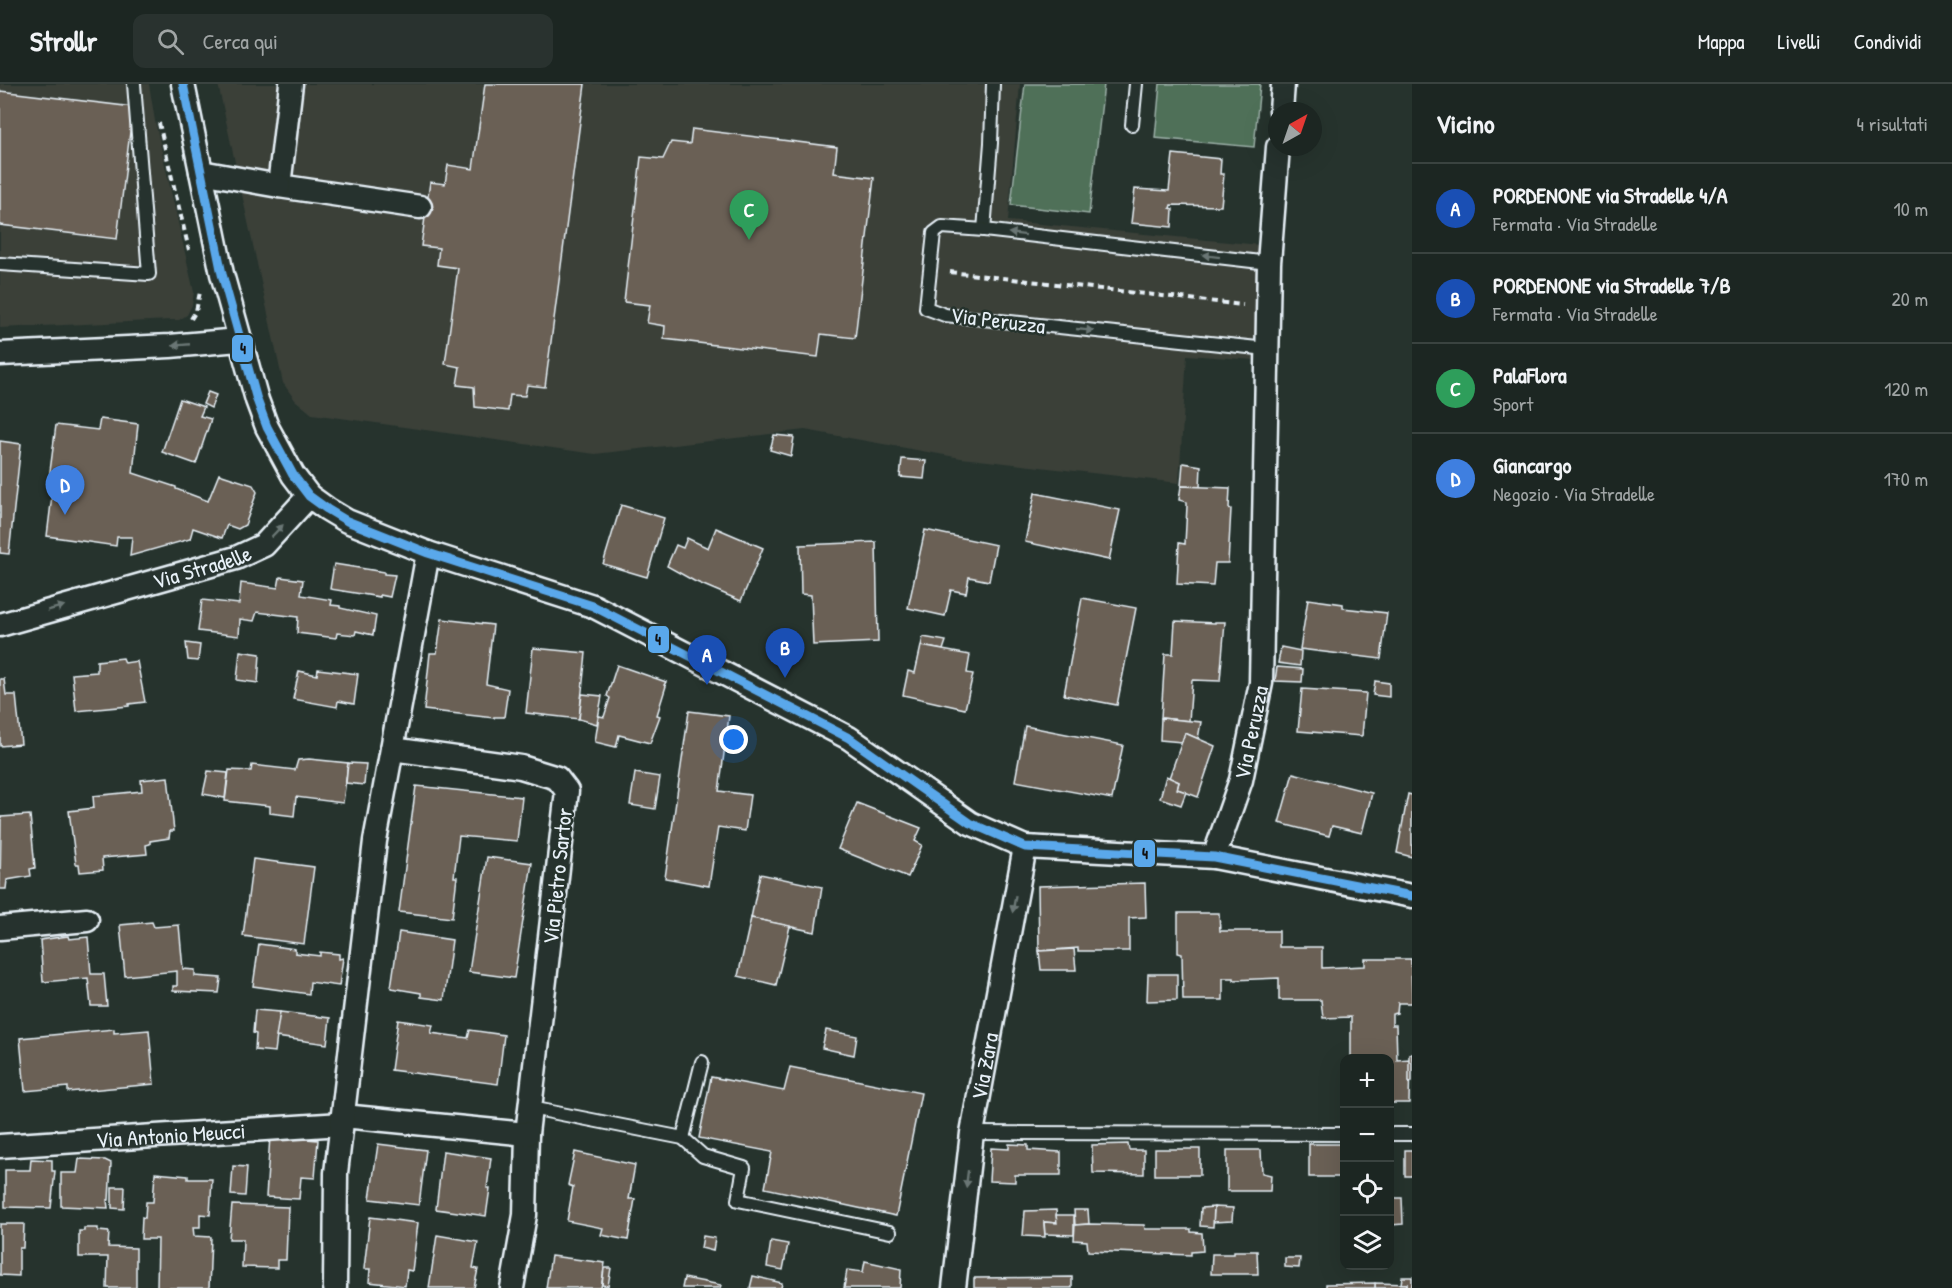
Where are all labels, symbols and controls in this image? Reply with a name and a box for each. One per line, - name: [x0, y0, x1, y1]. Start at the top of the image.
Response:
- search box: [133, 14, 553, 68]
- text: Strollr: [30, 22, 97, 60]
- icon: search: [154, 25, 187, 58]
- text: Cerca qui: [202, 26, 278, 56]
- text: Mappa: [1698, 27, 1745, 56]
- text: Livelli: [1778, 27, 1821, 56]
- text: Condividi: [1854, 27, 1922, 56]
- north arrow: [1268, 102, 1322, 156]
- text: Vicino: [1436, 106, 1495, 141]
- text: 4 risultati: [1857, 110, 1928, 137]
- text: PORDENONE via Stradelle 4/A: [1493, 180, 1728, 210]
- pin: C: [730, 190, 768, 240]
- text: A: [1451, 195, 1460, 222]
- text: 10 m: [1894, 195, 1928, 222]
- text: Fermata · Via Stradelle: [1493, 210, 1658, 237]
- one-way arrow: [1008, 229, 1027, 239]
- one-way arrow: [1201, 251, 1220, 261]
- text: PORDENONE via Stradelle 7/B: [1493, 270, 1731, 300]
- text: B: [1450, 285, 1461, 312]
- text: 20 m: [1891, 285, 1928, 312]
- street label: Via Peruzza: [949, 299, 1047, 341]
- text: Fermata · Via Stradelle: [1493, 300, 1658, 327]
- one-way arrow: [1076, 325, 1095, 335]
- line badge: 4: [231, 334, 254, 363]
- text: 4: [240, 337, 246, 359]
- one-way arrow: [172, 340, 191, 350]
- text: PalaFlora: [1493, 360, 1567, 390]
- text: C: [1450, 375, 1461, 402]
- text: 120 m: [1884, 375, 1928, 402]
- text: Sport: [1493, 390, 1533, 417]
- text: Giancargo: [1493, 450, 1571, 480]
- text: D: [1451, 465, 1460, 492]
- text: 170 m: [1884, 465, 1928, 492]
- pin: D: [46, 466, 84, 515]
- text: Negozio · Via Stradelle: [1493, 480, 1655, 507]
- one-way arrow: [270, 523, 284, 538]
- street label: Via Stradelle: [149, 538, 256, 596]
- one-way arrow: [47, 603, 65, 613]
- line badge: 4: [647, 625, 670, 654]
- text: 4: [655, 628, 661, 650]
- pin: B: [766, 628, 804, 678]
- pin: A: [688, 636, 726, 685]
- street label: Via Peruzza: [1226, 683, 1275, 782]
- your location: [719, 725, 748, 754]
- street label: Via Pietro Sartor: [535, 806, 579, 946]
- line badge: 4: [1133, 839, 1156, 868]
- text: 4: [1142, 842, 1148, 864]
- one-way arrow: [1009, 895, 1018, 914]
- street label: Via Zara: [963, 1030, 1005, 1102]
- map controls: [1340, 1054, 1394, 1270]
- button: +: [1340, 1054, 1394, 1108]
- button: −: [1340, 1108, 1394, 1162]
- street label: Via Antonio Meucci: [95, 1115, 246, 1155]
- button: locate: [1340, 1162, 1394, 1216]
- one-way arrow: [962, 1170, 972, 1189]
- button: layers: [1340, 1216, 1394, 1270]

